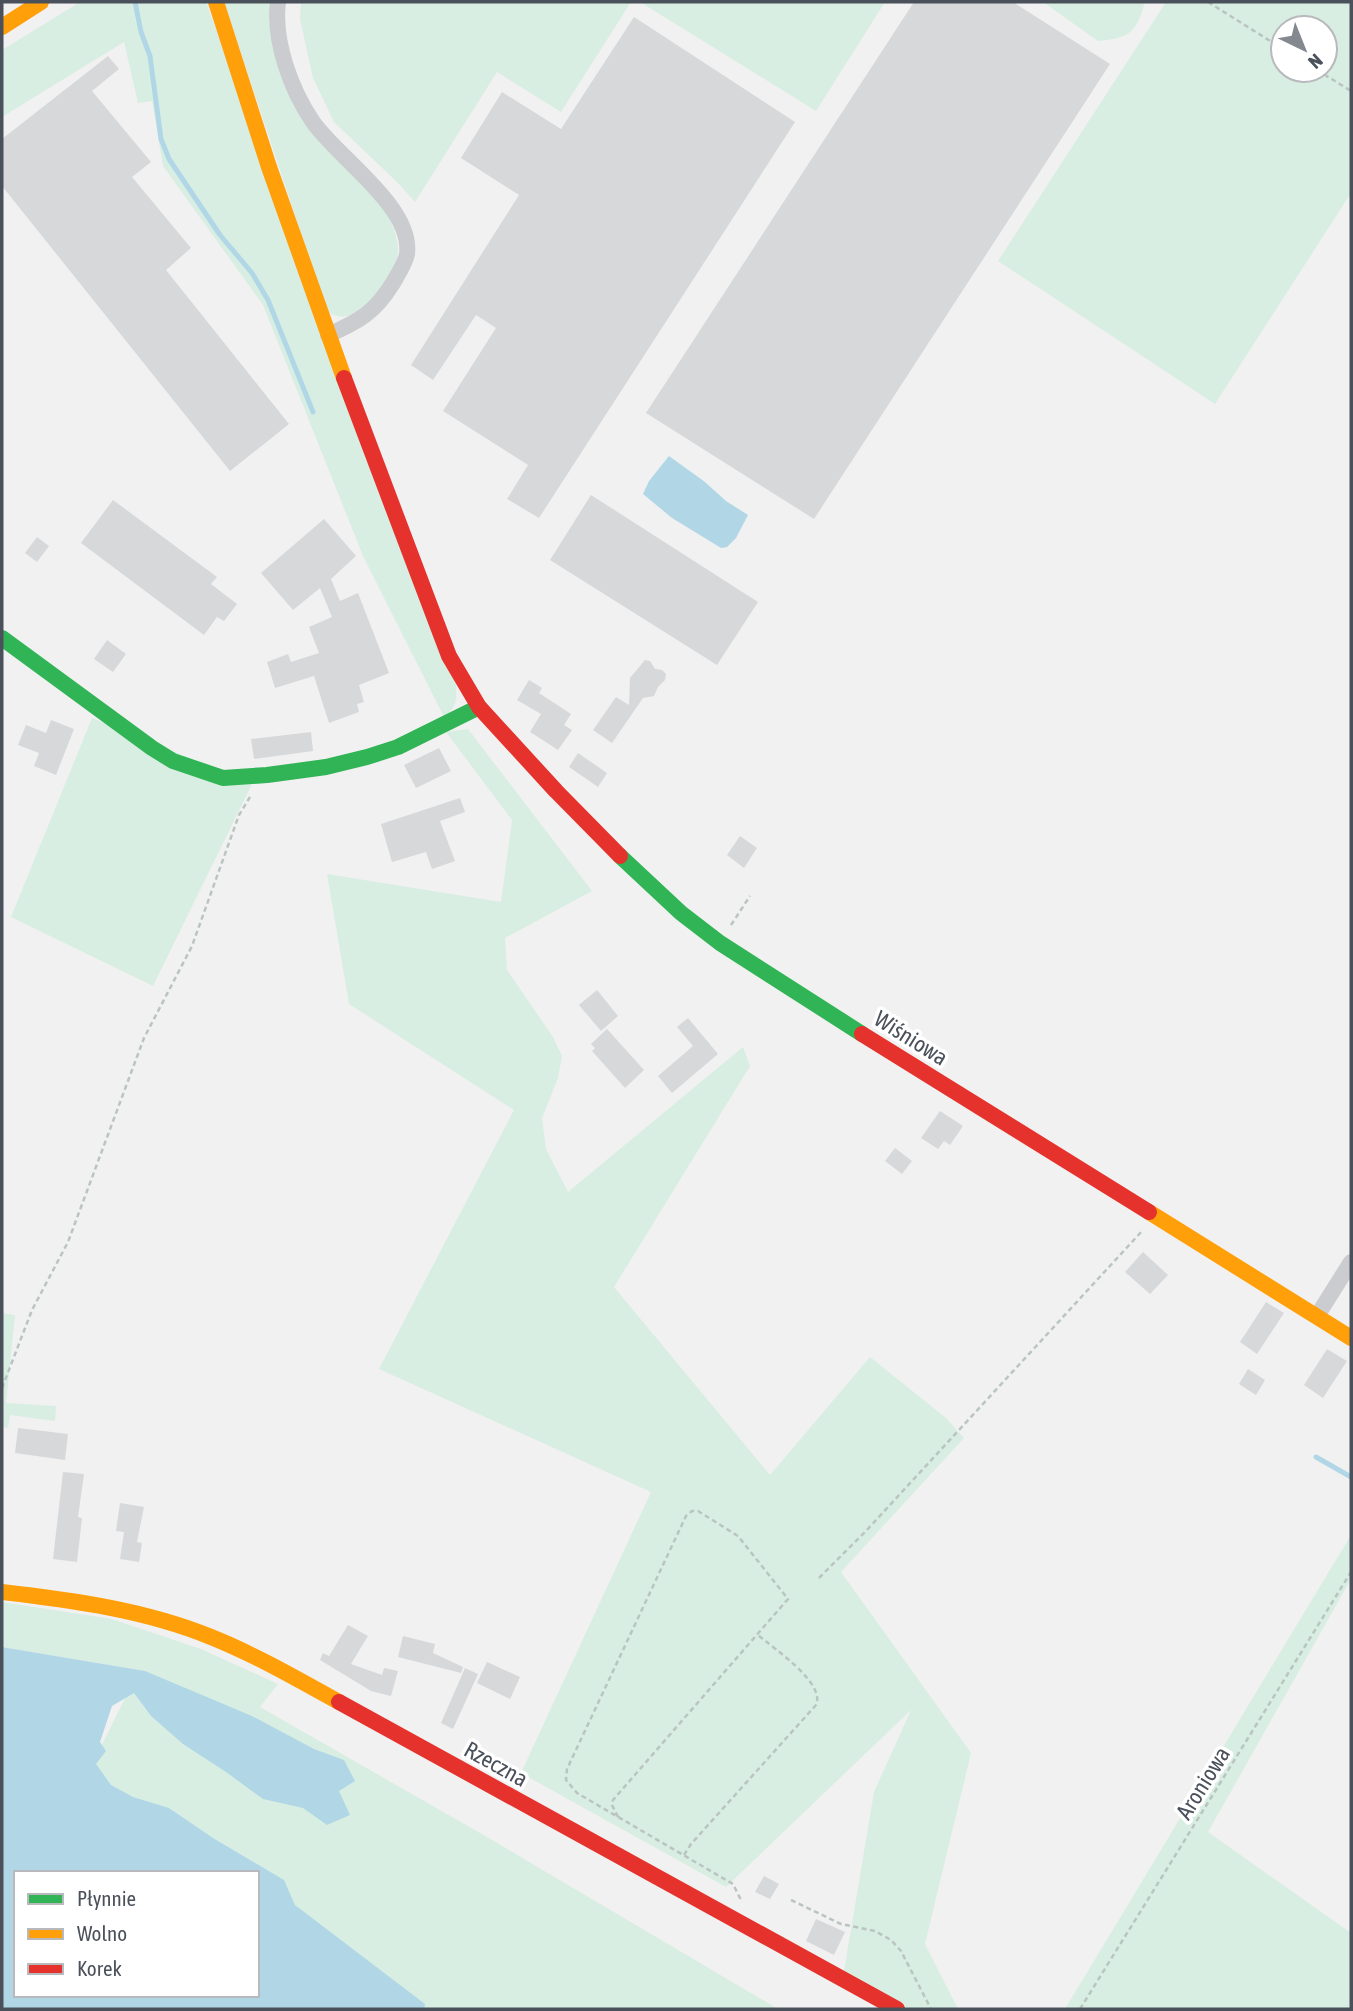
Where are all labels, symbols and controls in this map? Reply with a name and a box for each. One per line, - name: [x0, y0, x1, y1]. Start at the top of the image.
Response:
- north arrow: [1269, 14, 1339, 84]
- text: N: [1304, 50, 1327, 73]
- street label: Wiśniowa: [870, 1005, 952, 1071]
- street label: Rzeczna: [460, 1736, 532, 1792]
- street label: Aroniowa: [1171, 1742, 1235, 1824]
- legend: [14, 1871, 259, 1997]
- text: Płynnie: [77, 1886, 136, 1910]
- text: Wolno: [77, 1921, 127, 1945]
- text: Korek: [77, 1956, 122, 1980]

